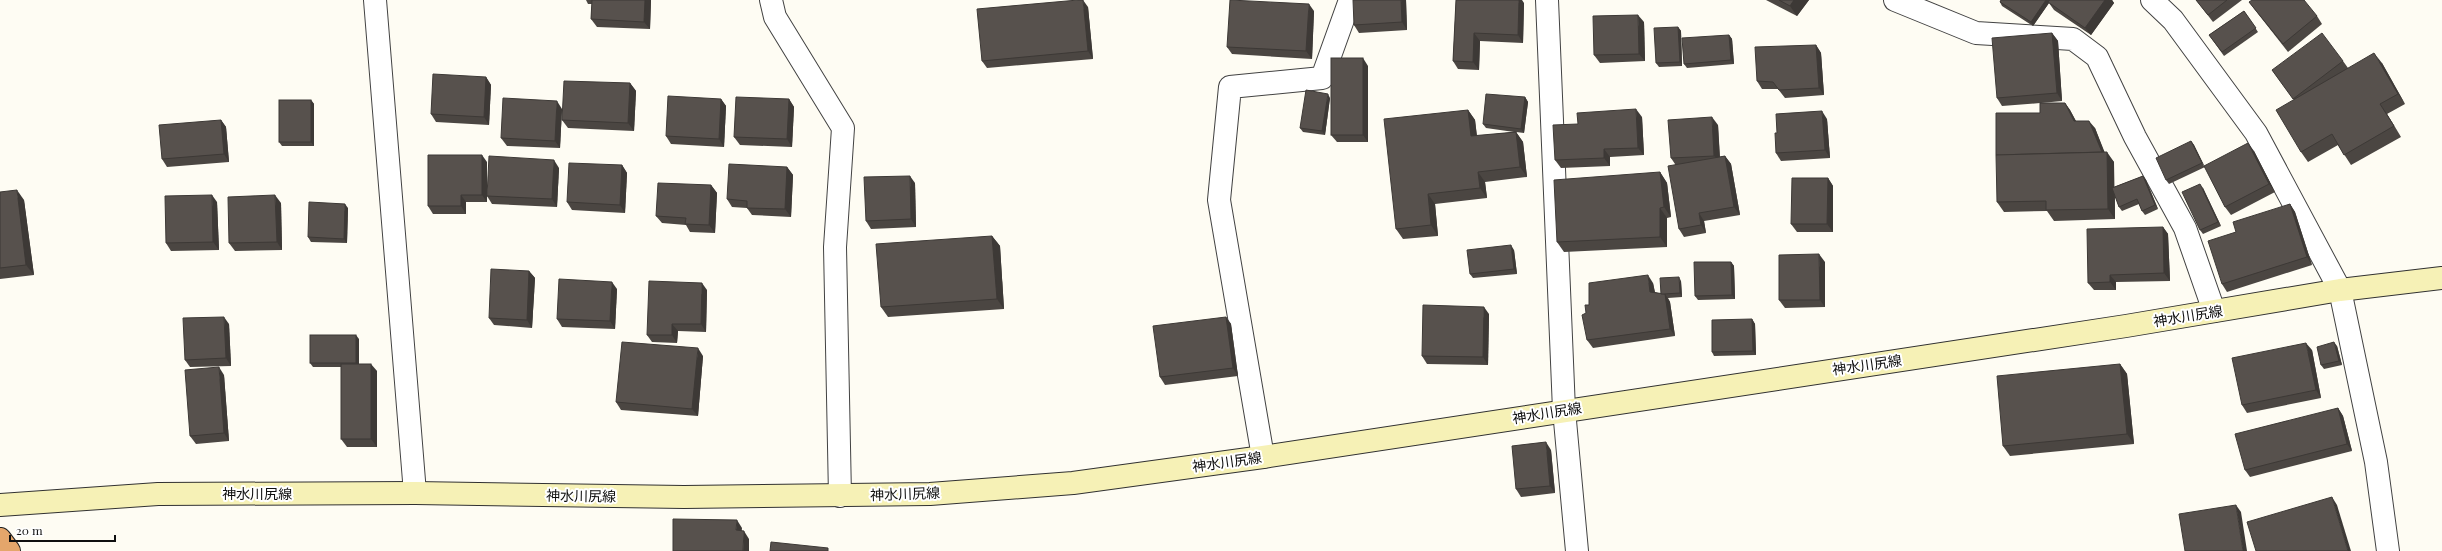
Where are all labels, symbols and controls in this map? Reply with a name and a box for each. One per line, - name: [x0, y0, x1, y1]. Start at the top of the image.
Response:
- street label: 神水川尻線: [2152, 301, 2224, 330]
- street label: 神水川尻線: [1831, 350, 1903, 379]
- street label: 神水川尻線: [1511, 398, 1583, 427]
- street label: 神水川尻線: [1191, 447, 1263, 476]
- street label: 神水川尻線: [870, 483, 940, 504]
- street label: 神水川尻線: [222, 484, 292, 503]
- street label: 神水川尻線: [546, 485, 616, 506]
- scale bar: [10, 517, 115, 543]
- text: 20 m: [16, 522, 43, 538]

